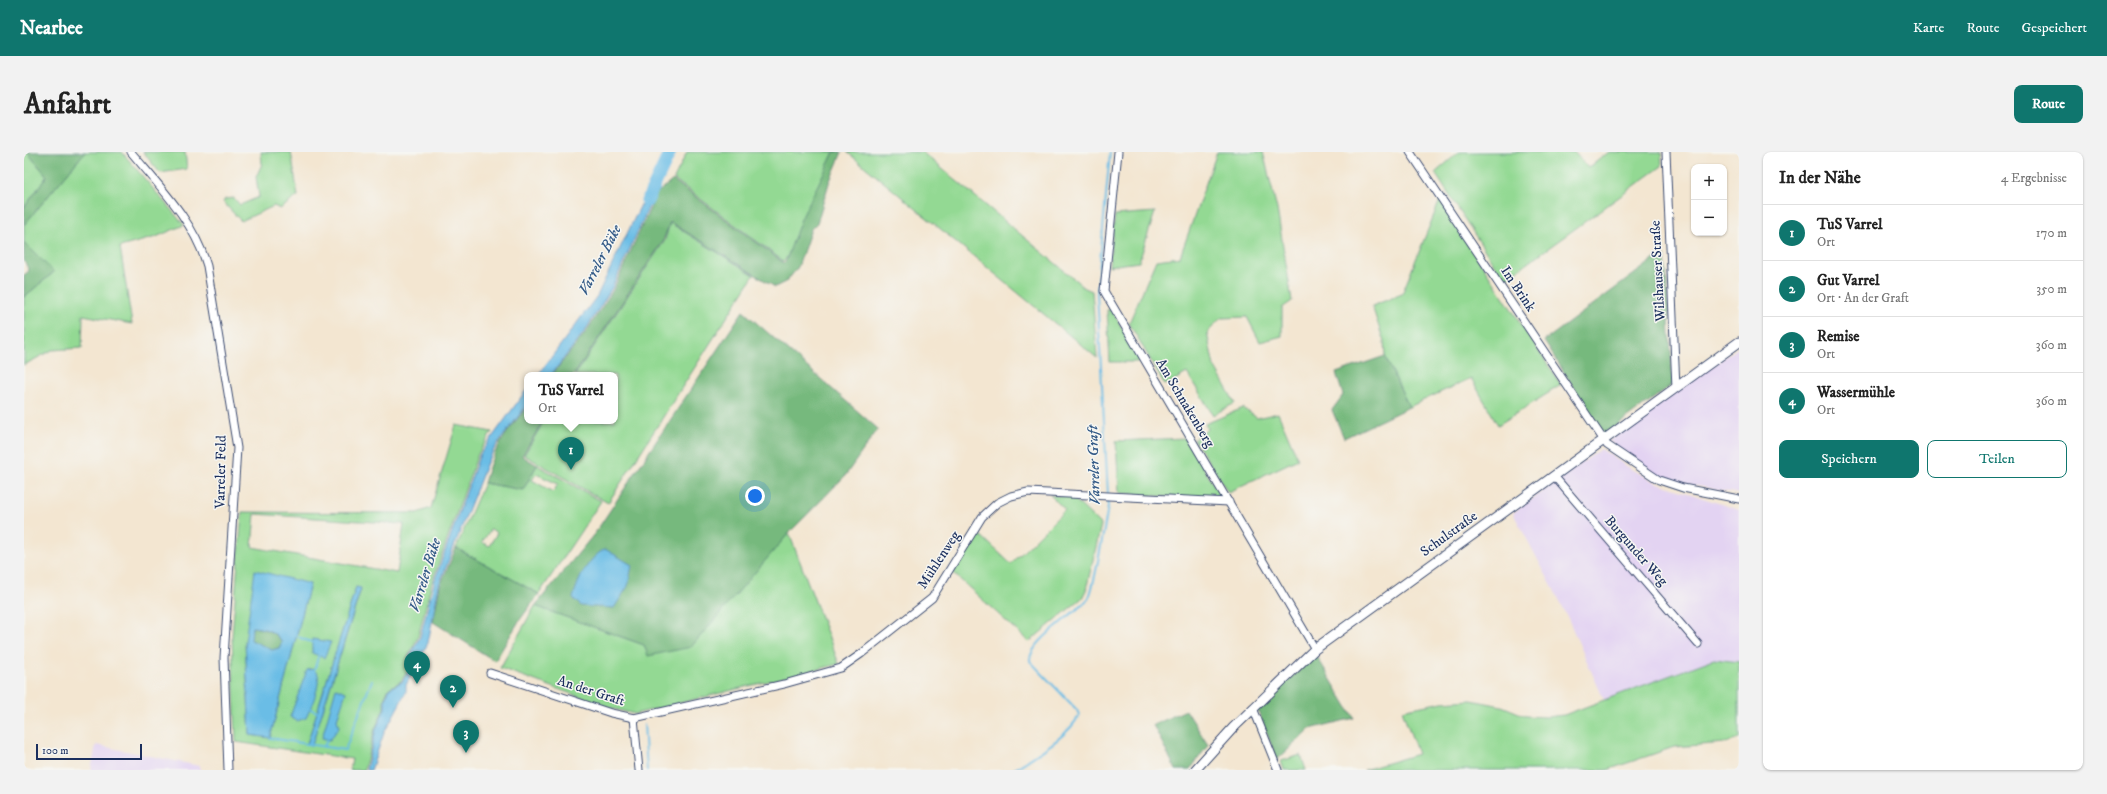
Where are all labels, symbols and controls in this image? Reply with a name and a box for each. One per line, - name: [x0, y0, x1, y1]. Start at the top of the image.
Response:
- text: Nearbee: [20, 17, 83, 40]
- text: Karte: [1913, 19, 1944, 37]
- text: Route: [1966, 19, 1999, 37]
- text: Gespeichert: [2021, 19, 2087, 37]
- button: Route: [2014, 85, 2083, 123]
- text: Anfahrt: [24, 87, 111, 122]
- map controls: [1691, 164, 1727, 236]
- button: +: [1691, 164, 1727, 200]
- text: In der Nähe: [1779, 167, 1861, 189]
- text: 4 Ergebnisse: [2001, 170, 2067, 186]
- button: −: [1691, 200, 1727, 236]
- text: TuS Varrel: [1817, 215, 1882, 234]
- street label: Wilshauser Straße: [1646, 220, 1670, 323]
- water label: Varreler Bäke: [574, 221, 626, 298]
- text: 1: [1790, 225, 1794, 241]
- text: 170 m: [2036, 225, 2067, 241]
- text: Ort: [1817, 234, 1835, 250]
- street label: Im Brink: [1496, 263, 1540, 315]
- text: Gut Varrel: [1817, 271, 1880, 290]
- text: 2: [1789, 281, 1795, 297]
- text: 350 m: [2036, 281, 2067, 297]
- text: Ort · An der Graft: [1817, 290, 1909, 306]
- text: Remise: [1817, 327, 1859, 346]
- text: 3: [1790, 337, 1794, 353]
- text: 360 m: [2036, 337, 2067, 353]
- text: Ort: [1817, 346, 1835, 362]
- street label: Am Schnakenberg: [1151, 355, 1219, 451]
- popup: [524, 372, 618, 424]
- text: TuS Varrel: [538, 381, 604, 400]
- text: Wassermühle: [1817, 383, 1895, 402]
- text: 4: [1788, 393, 1796, 409]
- text: 360 m: [2036, 393, 2067, 409]
- text: Ort: [538, 400, 557, 416]
- text: Ort: [1817, 402, 1835, 418]
- water label: Varreler Graft: [1083, 423, 1105, 505]
- street label: Varreler Feld: [211, 435, 231, 510]
- pin: 1: [558, 437, 584, 470]
- button: Speichern: [1779, 440, 1919, 478]
- button: Teilen: [1927, 440, 2067, 478]
- your location: [745, 486, 765, 506]
- street label: Schulstraße: [1417, 507, 1481, 561]
- street label: Burgunder Weg: [1601, 512, 1672, 590]
- street label: Mühlenweg: [914, 527, 964, 592]
- water label: Varreler Bäke: [405, 535, 446, 614]
- pin: 4: [404, 651, 430, 684]
- street label: An der Graft: [555, 672, 628, 711]
- pin: 2: [440, 675, 466, 708]
- pin: 3: [453, 720, 479, 753]
- scale bar: [36, 742, 142, 761]
- text: 100 m: [42, 744, 68, 758]

